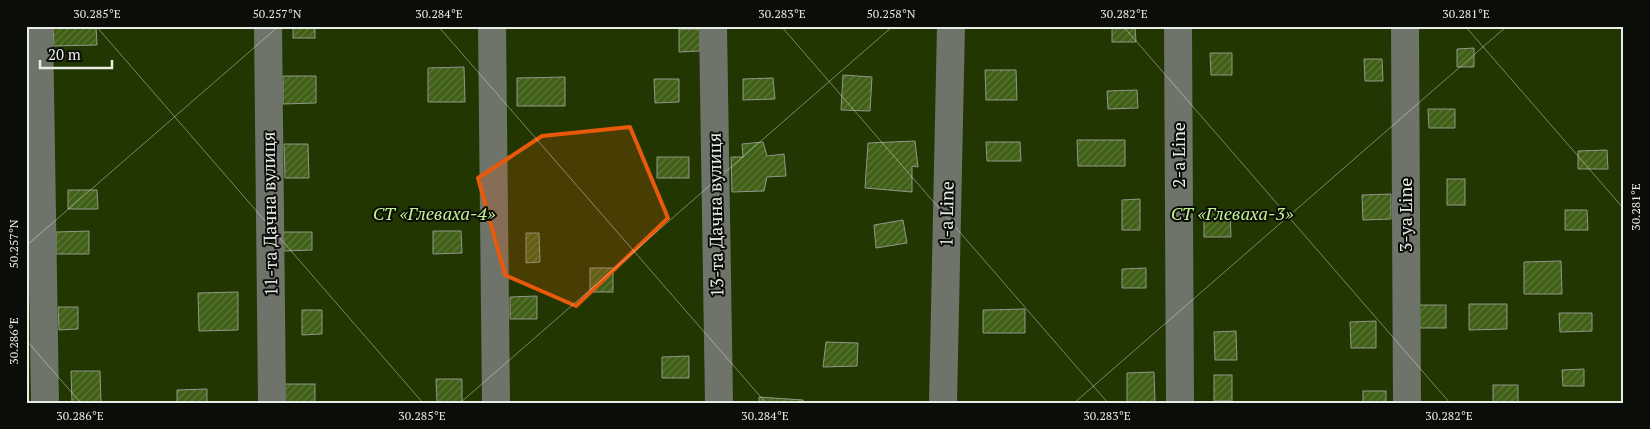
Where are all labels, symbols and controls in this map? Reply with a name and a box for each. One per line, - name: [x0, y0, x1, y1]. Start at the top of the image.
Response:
- text: 30.285°E: [73, 6, 121, 21]
- text: 50.257°N: [252, 6, 302, 21]
- text: 30.284°E: [415, 6, 463, 21]
- text: 30.283°E: [758, 6, 806, 21]
- text: 50.258°N: [866, 6, 916, 21]
- text: 30.282°E: [1100, 6, 1148, 21]
- text: 30.281°E: [1442, 6, 1490, 21]
- scale bar: [40, 38, 112, 70]
- text: 20 m: [48, 44, 81, 64]
- street label: 2-a Line: [1166, 122, 1190, 188]
- street label: 11-та Дачна вулиця: [256, 131, 282, 297]
- street label: 13-та Дачна вулиця: [702, 132, 728, 298]
- street label: 3-ya Line: [1393, 178, 1417, 252]
- street label: 1-a Line: [933, 181, 959, 247]
- text: 30.281°E: [1628, 183, 1643, 231]
- park label: СТ «Глеваха-4»: [373, 201, 496, 225]
- park label: СТ «Глеваха-3»: [1171, 201, 1294, 225]
- text: 50.257°N: [6, 219, 21, 269]
- text: 30.286°E: [6, 317, 21, 365]
- text: 30.286°E: [56, 408, 104, 423]
- text: 30.285°E: [398, 408, 446, 423]
- text: 30.284°E: [741, 408, 789, 423]
- text: 30.283°E: [1083, 408, 1131, 423]
- text: 30.282°E: [1425, 408, 1473, 423]

